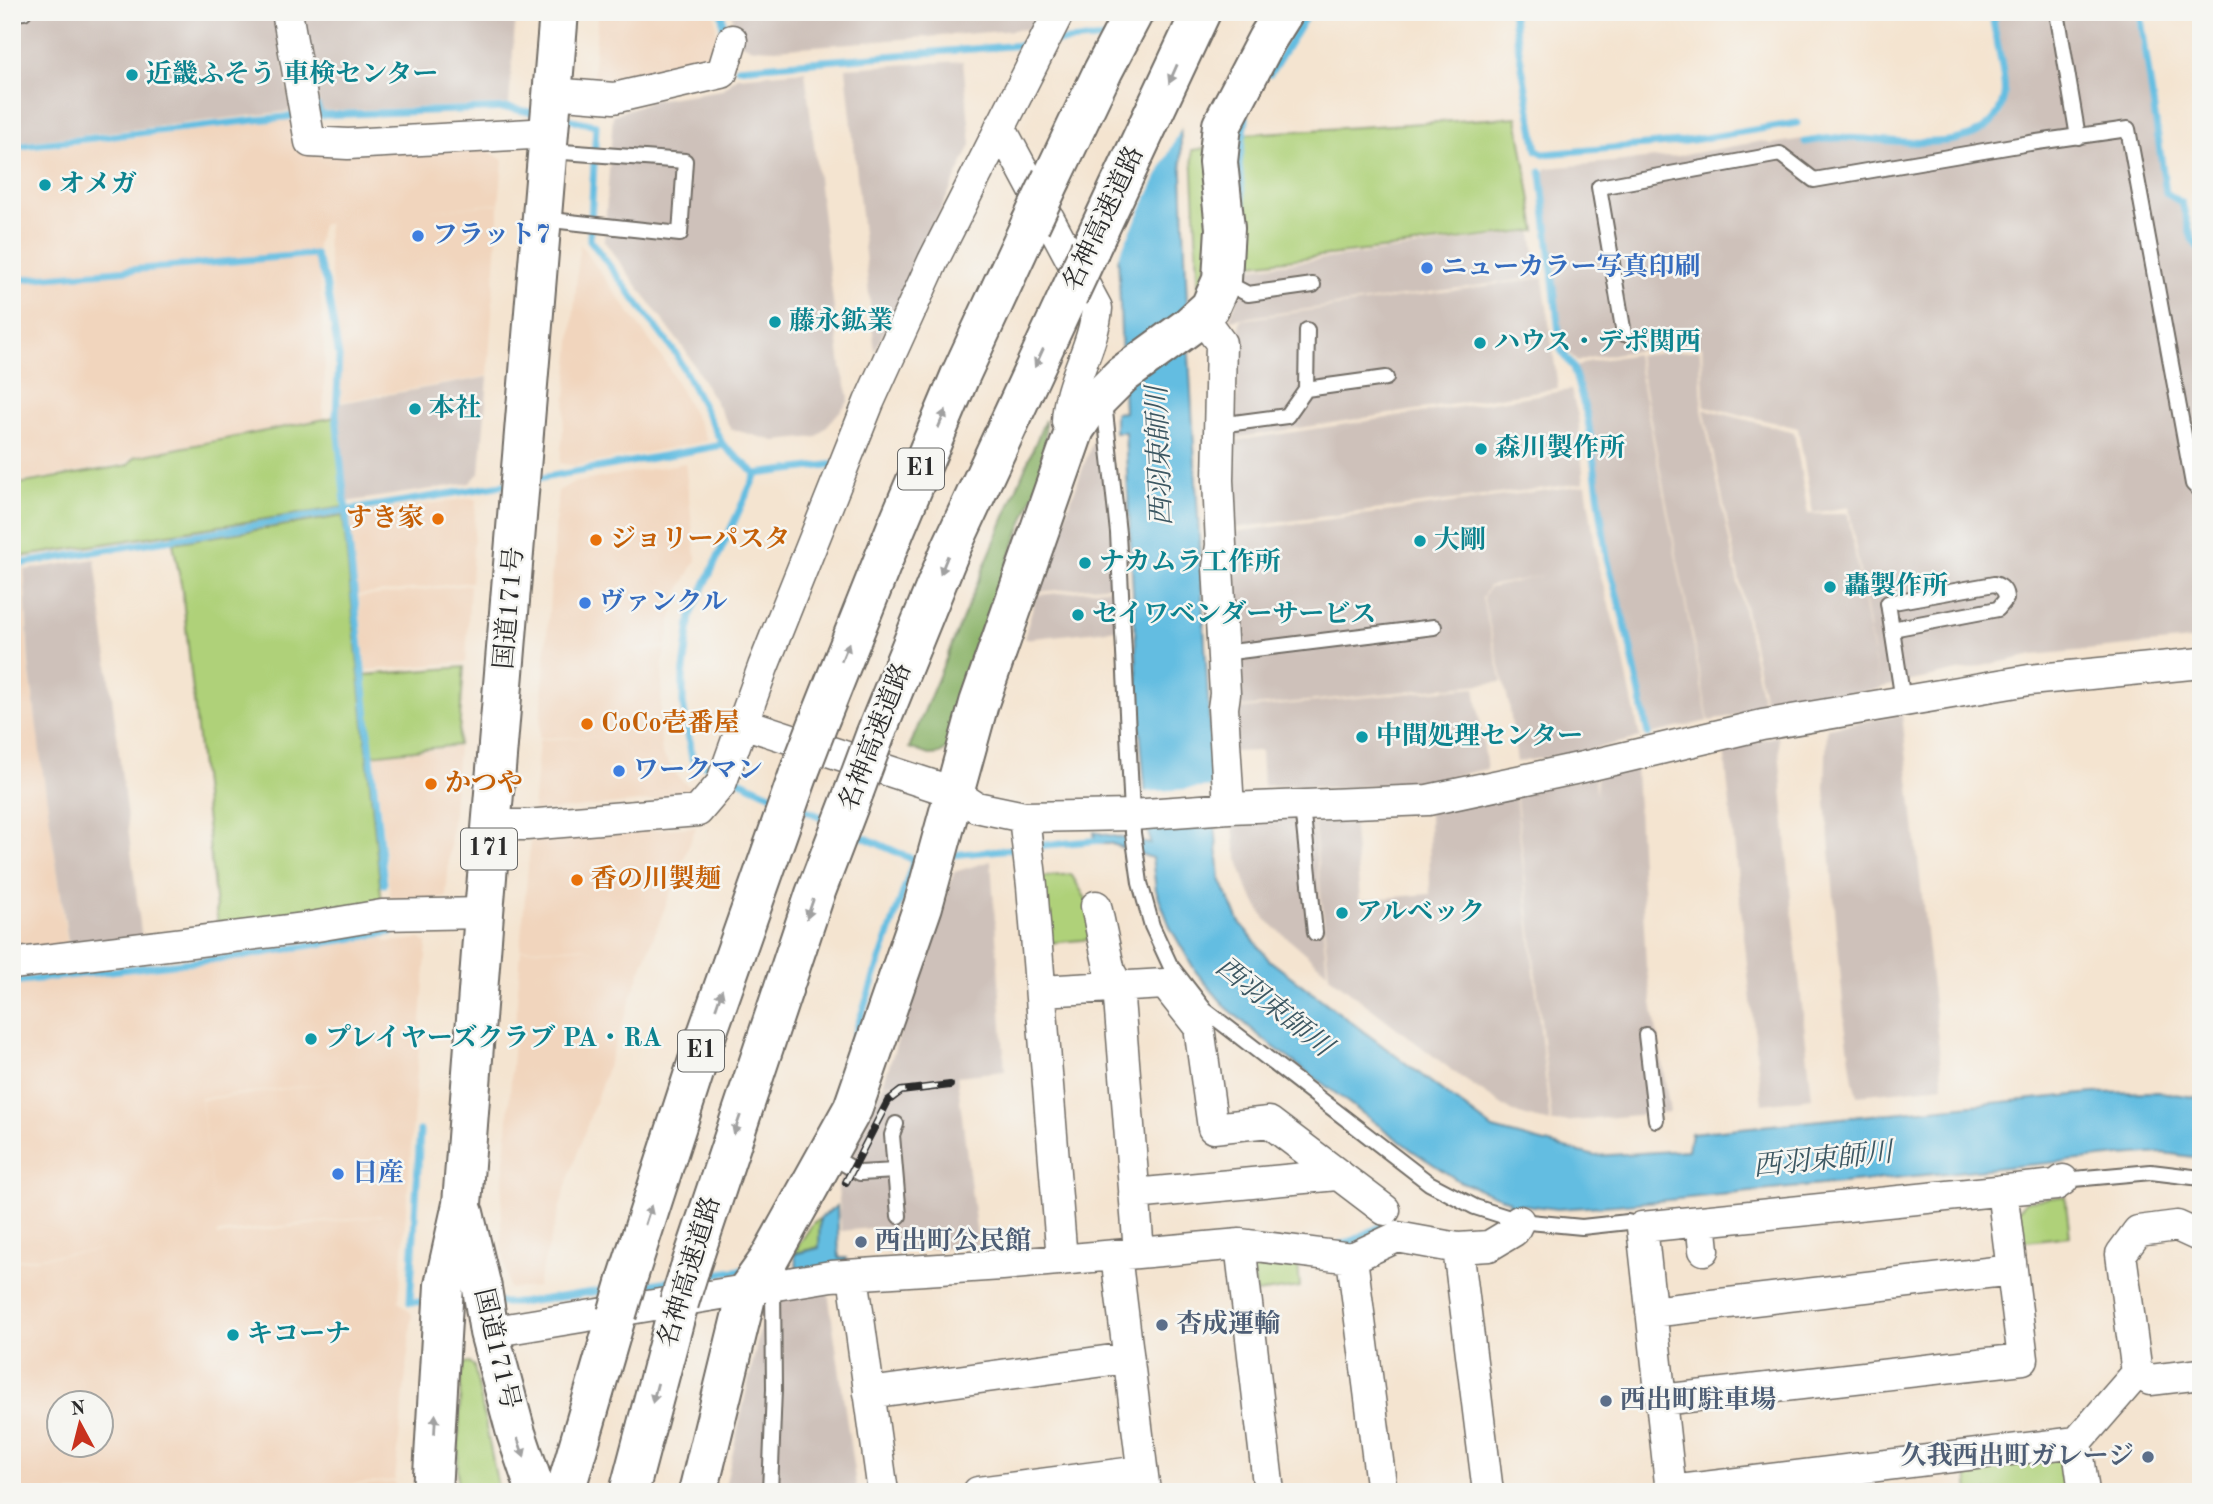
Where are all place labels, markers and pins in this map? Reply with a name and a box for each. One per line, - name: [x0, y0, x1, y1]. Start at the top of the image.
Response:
- place label: 近畿ふそう 車検センター: [146, 59, 438, 88]
- marker: 近畿ふそう 車検センター: [124, 67, 140, 83]
- place label: オメガ: [59, 171, 137, 198]
- marker: オメガ: [37, 177, 53, 193]
- place label: フラット7: [432, 222, 551, 249]
- marker: フラット7: [410, 228, 426, 244]
- place label: ニューカラー写真印刷: [1441, 252, 1700, 281]
- marker: ニューカラー写真印刷: [1419, 260, 1435, 276]
- place label: 藤永鉱業: [789, 306, 893, 335]
- marker: 藤永鉱業: [767, 314, 783, 330]
- place label: ハウス・デポ関西: [1494, 328, 1701, 356]
- marker: ハウス・デポ関西: [1472, 335, 1488, 351]
- place label: 本社: [429, 393, 481, 422]
- marker: 本社: [407, 401, 423, 417]
- place label: 森川製作所: [1495, 433, 1625, 462]
- marker: 森川製作所: [1473, 441, 1489, 457]
- place label: すき家: [346, 503, 424, 532]
- marker: すき家: [430, 511, 446, 527]
- place label: ジョリーパスタ: [610, 525, 790, 553]
- place label: 大剛: [1434, 526, 1486, 554]
- marker: ジョリーパスタ: [588, 532, 604, 548]
- marker: 大剛: [1412, 533, 1428, 549]
- place label: ナカムラ工作所: [1099, 547, 1280, 576]
- marker: ナカムラ工作所: [1077, 555, 1093, 571]
- place label: 轟製作所: [1844, 571, 1948, 600]
- marker: 轟製作所: [1822, 579, 1838, 595]
- place label: ヴァンクル: [599, 587, 727, 616]
- marker: ヴァンクル: [577, 595, 593, 611]
- place label: セイワベンダーサービス: [1092, 599, 1376, 628]
- marker: セイワベンダーサービス: [1070, 607, 1086, 623]
- place label: CoCo壱番屋: [601, 708, 740, 737]
- marker: CoCo壱番屋: [579, 716, 595, 732]
- place label: 中間処理センター: [1376, 721, 1583, 750]
- marker: 中間処理センター: [1354, 729, 1370, 745]
- place label: ワークマン: [633, 757, 763, 784]
- marker: ワークマン: [611, 763, 627, 779]
- place label: かつや: [445, 770, 523, 797]
- marker: かつや: [423, 776, 439, 792]
- place label: 香の川製麺: [591, 864, 721, 893]
- marker: 香の川製麺: [569, 872, 585, 888]
- place label: アルベック: [1356, 899, 1485, 926]
- marker: アルベック: [1334, 905, 1350, 921]
- place label: プレイヤーズクラブ PA・RA: [325, 1024, 662, 1052]
- marker: プレイヤーズクラブ PA・RA: [303, 1031, 319, 1047]
- place label: 日産: [352, 1158, 404, 1187]
- marker: 日産: [330, 1166, 346, 1182]
- place label: 西出町公民館: [875, 1226, 1031, 1255]
- marker: 西出町公民館: [853, 1234, 869, 1250]
- place label: 杏成運輸: [1176, 1309, 1280, 1338]
- marker: 杏成運輸: [1154, 1317, 1170, 1333]
- place label: キコーナ: [247, 1321, 351, 1348]
- marker: キコーナ: [225, 1327, 241, 1343]
- place label: 西出町駐車場: [1620, 1385, 1776, 1414]
- marker: 西出町駐車場: [1598, 1393, 1614, 1409]
- place label: 久我西出町ガレージ: [1901, 1441, 2134, 1470]
- marker: 久我西出町ガレージ: [2140, 1449, 2156, 1465]

